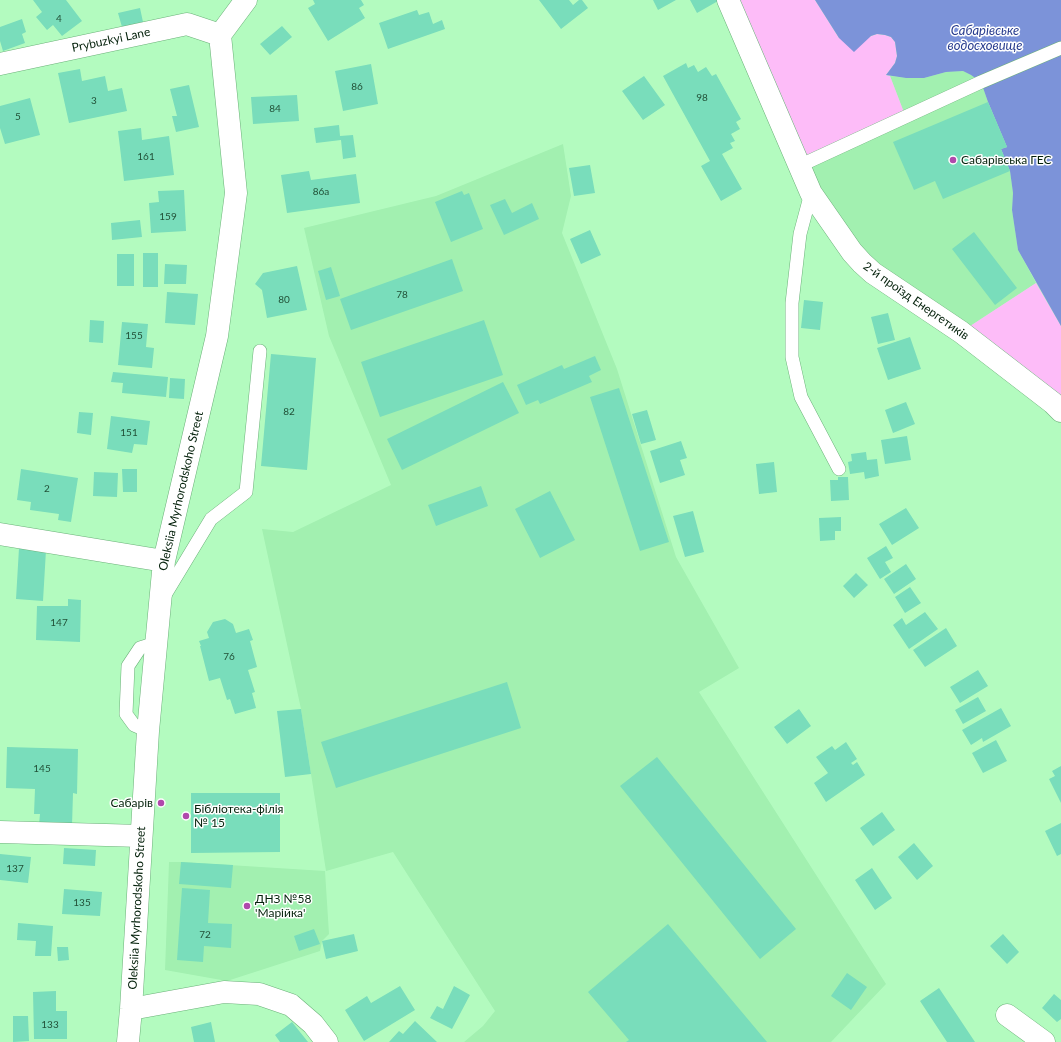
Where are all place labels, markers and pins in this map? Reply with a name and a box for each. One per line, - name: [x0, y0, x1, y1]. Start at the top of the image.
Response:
- place label: Сабарівська ГЕС: [961, 153, 1051, 167]
- marker: Сабарівська ГЕС: [948, 155, 958, 165]
- place label: Сабарів: [110, 796, 153, 810]
- marker: Сабарів: [156, 798, 166, 808]
- place label: Бібліотека-філія № 15: [194, 802, 284, 830]
- marker: Бібліотека-філія № 15: [181, 811, 191, 821]
- place label: ДНЗ №58 'Марійка': [255, 892, 311, 920]
- marker: ДНЗ №58 'Марійка': [242, 901, 252, 911]

